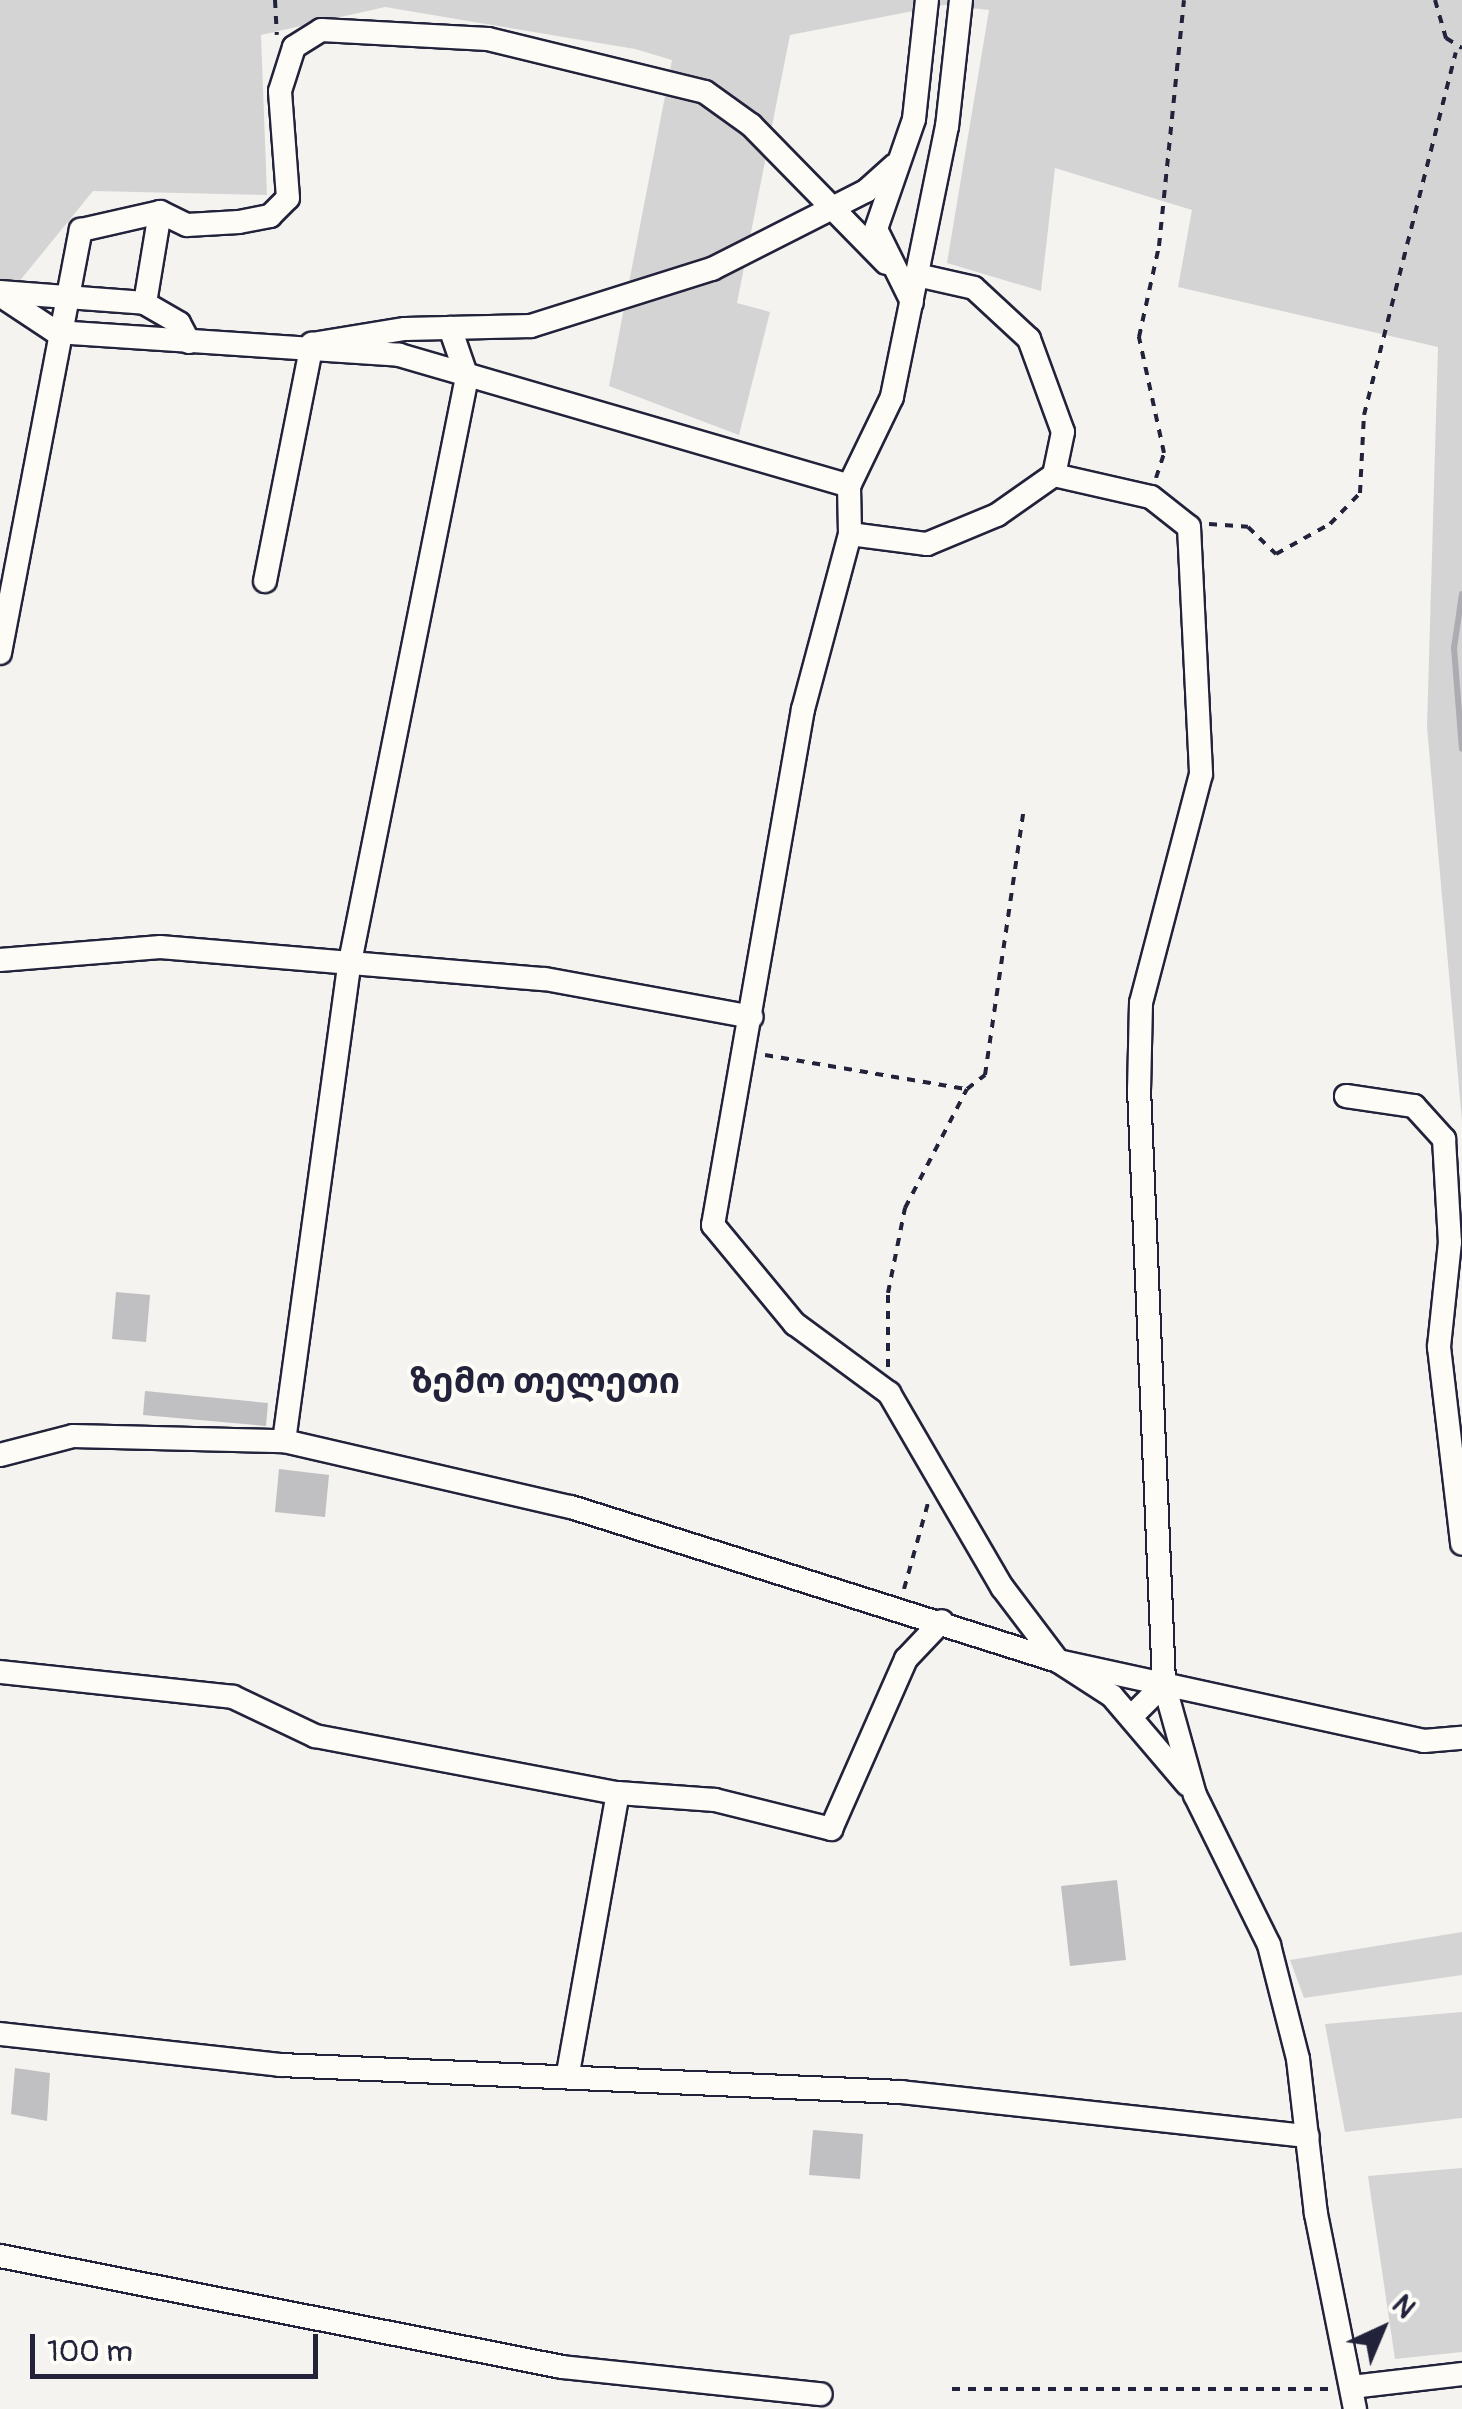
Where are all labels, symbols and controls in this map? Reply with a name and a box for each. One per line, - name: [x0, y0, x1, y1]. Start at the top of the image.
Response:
- district label: ზემო თელეთი: [410, 1361, 680, 1403]
- north arrow: [1332, 2279, 1432, 2379]
- text: N: [1384, 2288, 1422, 2326]
- scale bar: [35, 2314, 322, 2376]
- text: 100 m: [47, 2333, 133, 2370]

